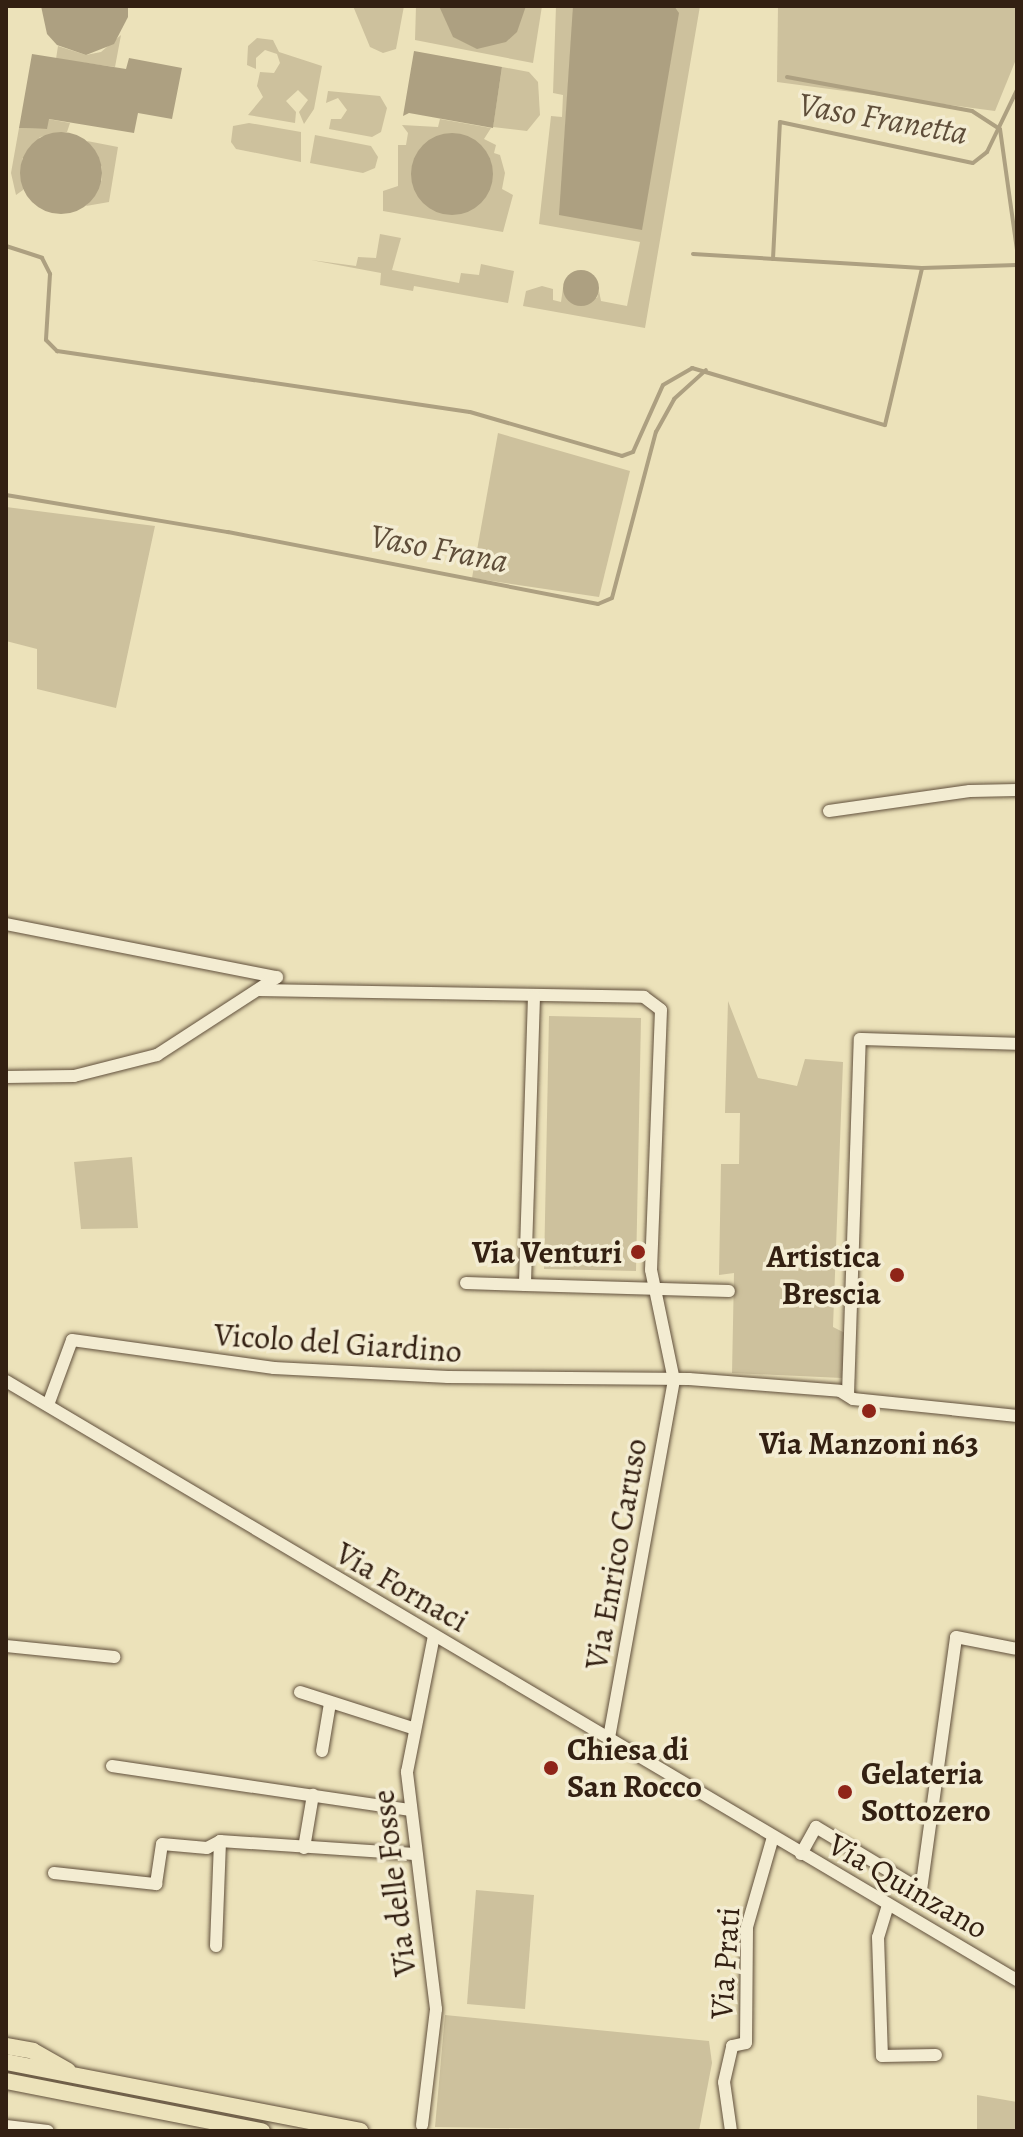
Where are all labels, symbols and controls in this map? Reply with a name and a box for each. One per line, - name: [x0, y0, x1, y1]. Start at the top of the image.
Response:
- water label: Vaso Franetta: [795, 83, 971, 153]
- water label: Vaso Frana: [367, 515, 511, 581]
- place label: Via Venturi: [472, 1233, 622, 1271]
- place label: Artistica Brescia: [767, 1238, 881, 1313]
- marker: Via Venturi: [629, 1243, 647, 1261]
- marker: Artistica Brescia: [888, 1266, 906, 1284]
- street label: Vicolo del Giardino: [213, 1315, 463, 1371]
- marker: Via Manzoni n63: [860, 1402, 878, 1420]
- place label: Via Manzoni n63: [759, 1424, 979, 1462]
- street label: Via Enrico Caruso: [577, 1435, 655, 1673]
- street label: Via Fornaci: [329, 1534, 475, 1640]
- place label: Chiesa di San Rocco: [567, 1731, 702, 1806]
- place label: Gelateria Sottozero: [861, 1755, 991, 1830]
- marker: Chiesa di San Rocco: [542, 1759, 560, 1777]
- marker: Gelateria Sottozero: [836, 1783, 854, 1801]
- street label: Via delle Fosse: [364, 1788, 424, 1978]
- street label: Via Quinzano: [821, 1825, 995, 1947]
- street label: Via Prati: [702, 1906, 748, 2020]

